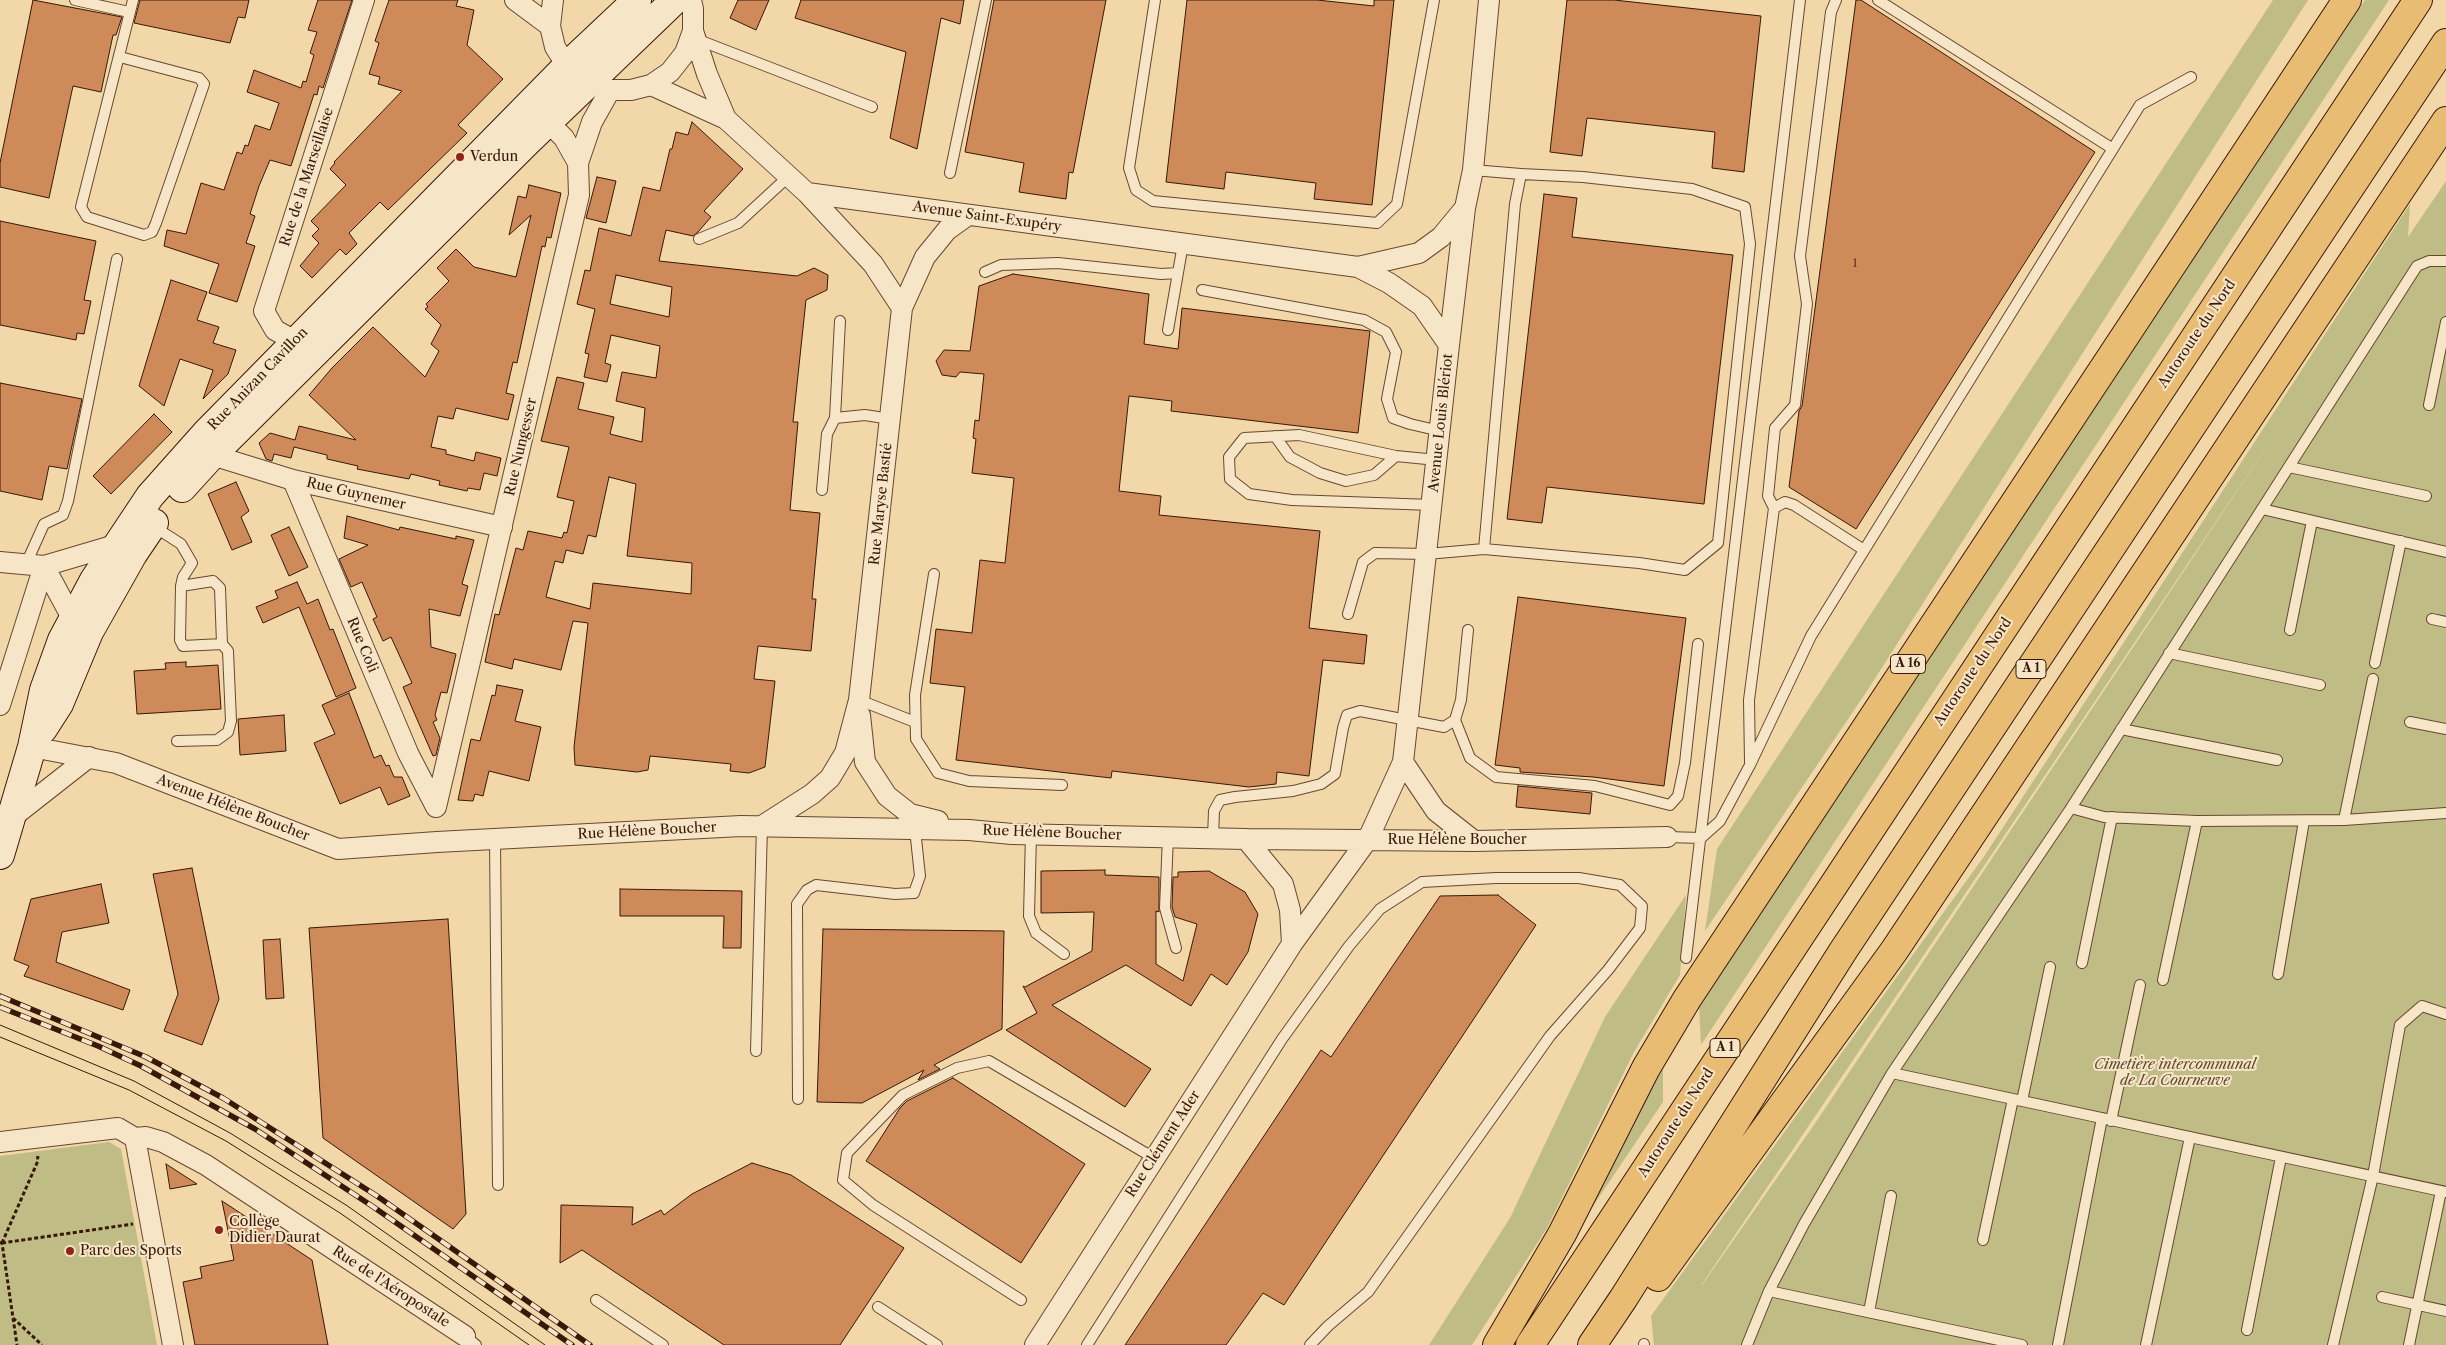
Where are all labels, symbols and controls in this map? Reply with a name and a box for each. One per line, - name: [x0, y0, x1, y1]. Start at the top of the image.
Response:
- street label: Rue de la Marseillaise: [277, 105, 337, 249]
- place label: Verdun: [470, 149, 518, 165]
- marker: Verdun: [454, 151, 466, 163]
- street label: Avenue Saint-Exupéry: [912, 198, 1062, 236]
- house number: 1: [1853, 257, 1857, 271]
- street label: Autoroute du Nord: [2155, 277, 2239, 391]
- street label: Rue Anizan Cavillon: [205, 324, 311, 434]
- street label: Avenue Louis Blériot: [1425, 353, 1457, 493]
- street label: Rue Nungesser: [502, 396, 540, 498]
- street label: Rue Maryse Bastié: [866, 442, 896, 566]
- street label: Rue Guynemer: [305, 474, 407, 514]
- street label: Rue Coli: [343, 615, 381, 675]
- street label: Autoroute du Nord: [1931, 615, 2015, 729]
- road number: A 16: [1890, 654, 1926, 674]
- road number: A 1: [2016, 660, 2046, 679]
- street label: Avenue Hélène Boucher: [154, 771, 312, 845]
- street label: Rue Hélène Boucher: [577, 819, 717, 843]
- street label: Rue Hélène Boucher: [982, 822, 1122, 844]
- street label: Rue Hélène Boucher: [1387, 832, 1527, 848]
- road number: A 1: [1710, 1038, 1740, 1058]
- park label: Cimetière intercommunal de La Courneuve: [2094, 1057, 2256, 1090]
- street label: Autoroute du Nord: [1634, 1065, 1718, 1181]
- street label: Rue Clément Ader: [1122, 1087, 1204, 1201]
- place label: Collège Didier Daurat: [229, 1214, 320, 1246]
- marker: Collège Didier Daurat: [213, 1224, 225, 1236]
- place label: Parc des Sports: [80, 1243, 182, 1259]
- street label: Rue de l'Aéropostale: [329, 1243, 453, 1331]
- marker: Parc des Sports: [64, 1245, 76, 1257]

